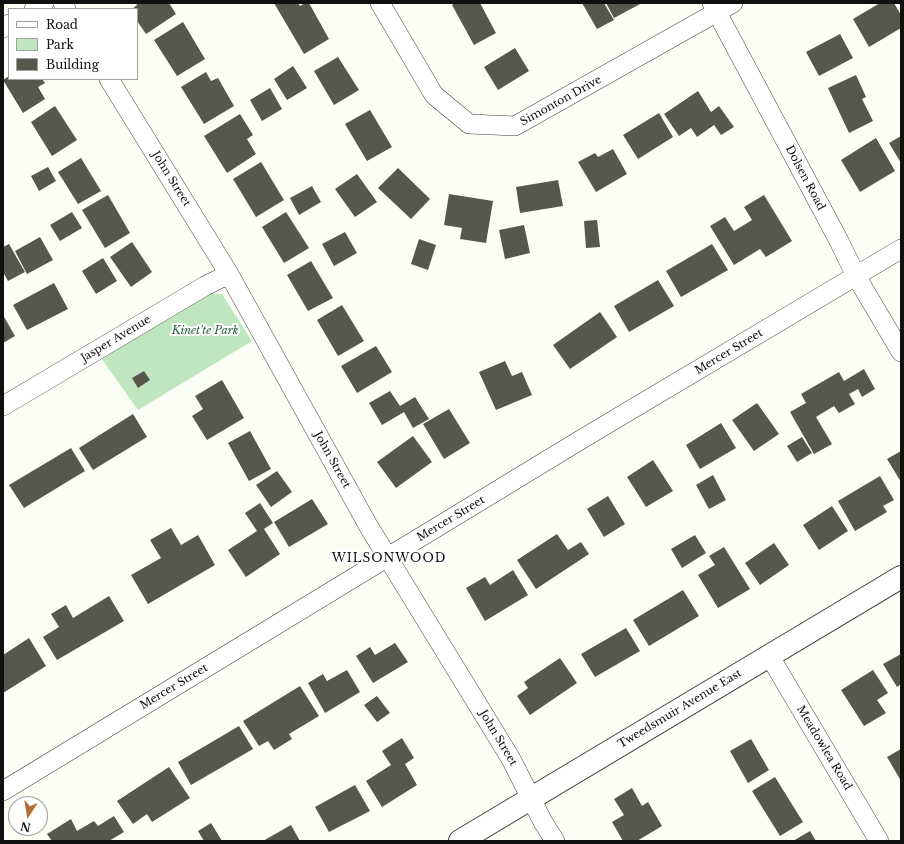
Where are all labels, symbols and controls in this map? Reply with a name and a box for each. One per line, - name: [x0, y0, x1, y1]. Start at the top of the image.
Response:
- legend: [8, 8, 138, 80]
- text: Road: [46, 17, 78, 32]
- text: Park: [46, 37, 74, 52]
- text: Building: [46, 57, 99, 72]
- street label: Simonton Drive: [518, 73, 604, 129]
- street label: Dolsen Road: [782, 143, 828, 213]
- street label: John Street: [149, 149, 193, 209]
- street label: Jasper Avenue: [79, 313, 153, 365]
- park label: Kinet'te Park: [172, 324, 238, 338]
- street label: Mercer Street: [693, 327, 765, 377]
- street label: John Street: [311, 429, 353, 491]
- street label: Mercer Street: [415, 494, 487, 544]
- district label: WILSONWOOD: [332, 552, 446, 566]
- street label: Mercer Street: [138, 662, 210, 712]
- street label: Tweedsmuir Avenue East: [616, 667, 744, 751]
- street label: Meadowlea Road: [794, 703, 854, 793]
- street label: John Street: [476, 708, 520, 768]
- north arrow: [8, 796, 48, 836]
- text: N: [19, 819, 32, 835]

